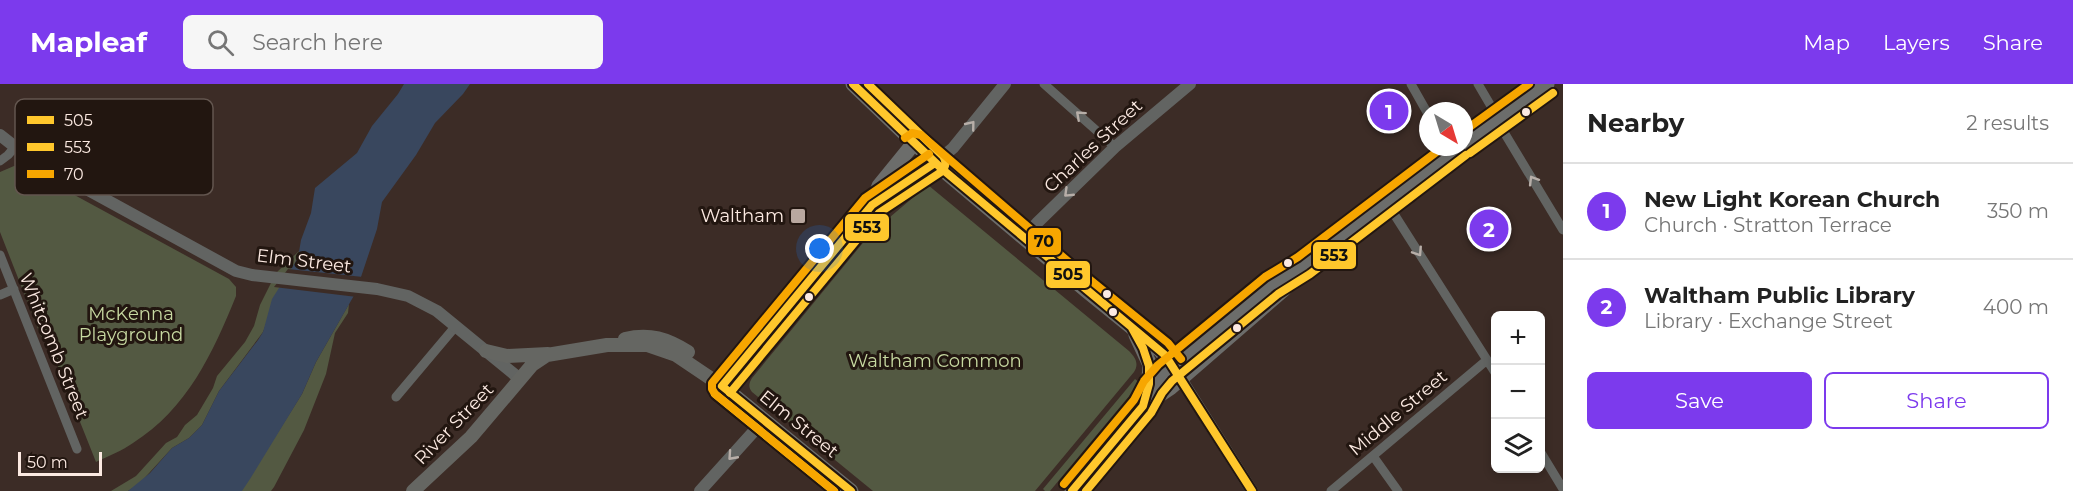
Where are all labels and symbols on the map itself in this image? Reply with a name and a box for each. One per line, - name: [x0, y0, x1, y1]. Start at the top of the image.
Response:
- pin: 1: [1370, 88, 1408, 134]
- street label: Charles Street: [1039, 95, 1147, 197]
- legend: [15, 99, 213, 195]
- north arrow: [1419, 102, 1473, 156]
- unlabelled marker: [1520, 106, 1532, 118]
- text: 505: [64, 111, 93, 130]
- one-way arrow: [1076, 111, 1087, 122]
- one-way arrow: [964, 121, 975, 132]
- text: 553: [64, 138, 91, 157]
- text: 70: [64, 165, 84, 184]
- one-way arrow: [1528, 176, 1540, 186]
- one-way arrow: [1064, 185, 1075, 196]
- place label: Waltham: [700, 205, 784, 227]
- pin: 2: [1470, 206, 1508, 252]
- marker: Waltham: [789, 207, 807, 225]
- line badge: 553: [844, 213, 890, 242]
- text: 553: [853, 218, 881, 237]
- line badge: 70: [1027, 227, 1062, 256]
- text: 70: [1034, 232, 1054, 251]
- your location: [805, 234, 834, 263]
- line badge: 553: [1312, 241, 1357, 270]
- street label: Elm Street: [255, 244, 353, 278]
- text: 553: [1320, 246, 1348, 265]
- one-way arrow: [1411, 246, 1423, 256]
- unlabelled marker: [1282, 257, 1294, 269]
- line badge: 505: [1045, 260, 1091, 289]
- text: 505: [1053, 265, 1083, 284]
- street label: Whitcomb Street: [15, 270, 93, 422]
- unlabelled marker: [1101, 288, 1113, 300]
- unlabelled marker: [803, 291, 815, 303]
- park label: McKenna Playground: [79, 303, 183, 346]
- unlabelled marker: [1107, 306, 1119, 318]
- unlabelled marker: [1231, 322, 1243, 334]
- park label: Waltham Common: [848, 350, 1022, 372]
- street label: Middle Street: [1344, 366, 1452, 460]
- street label: River Street: [410, 379, 498, 469]
- street label: Elm Street: [755, 386, 843, 462]
- scale bar: [18, 449, 102, 476]
- one-way arrow: [728, 449, 739, 459]

